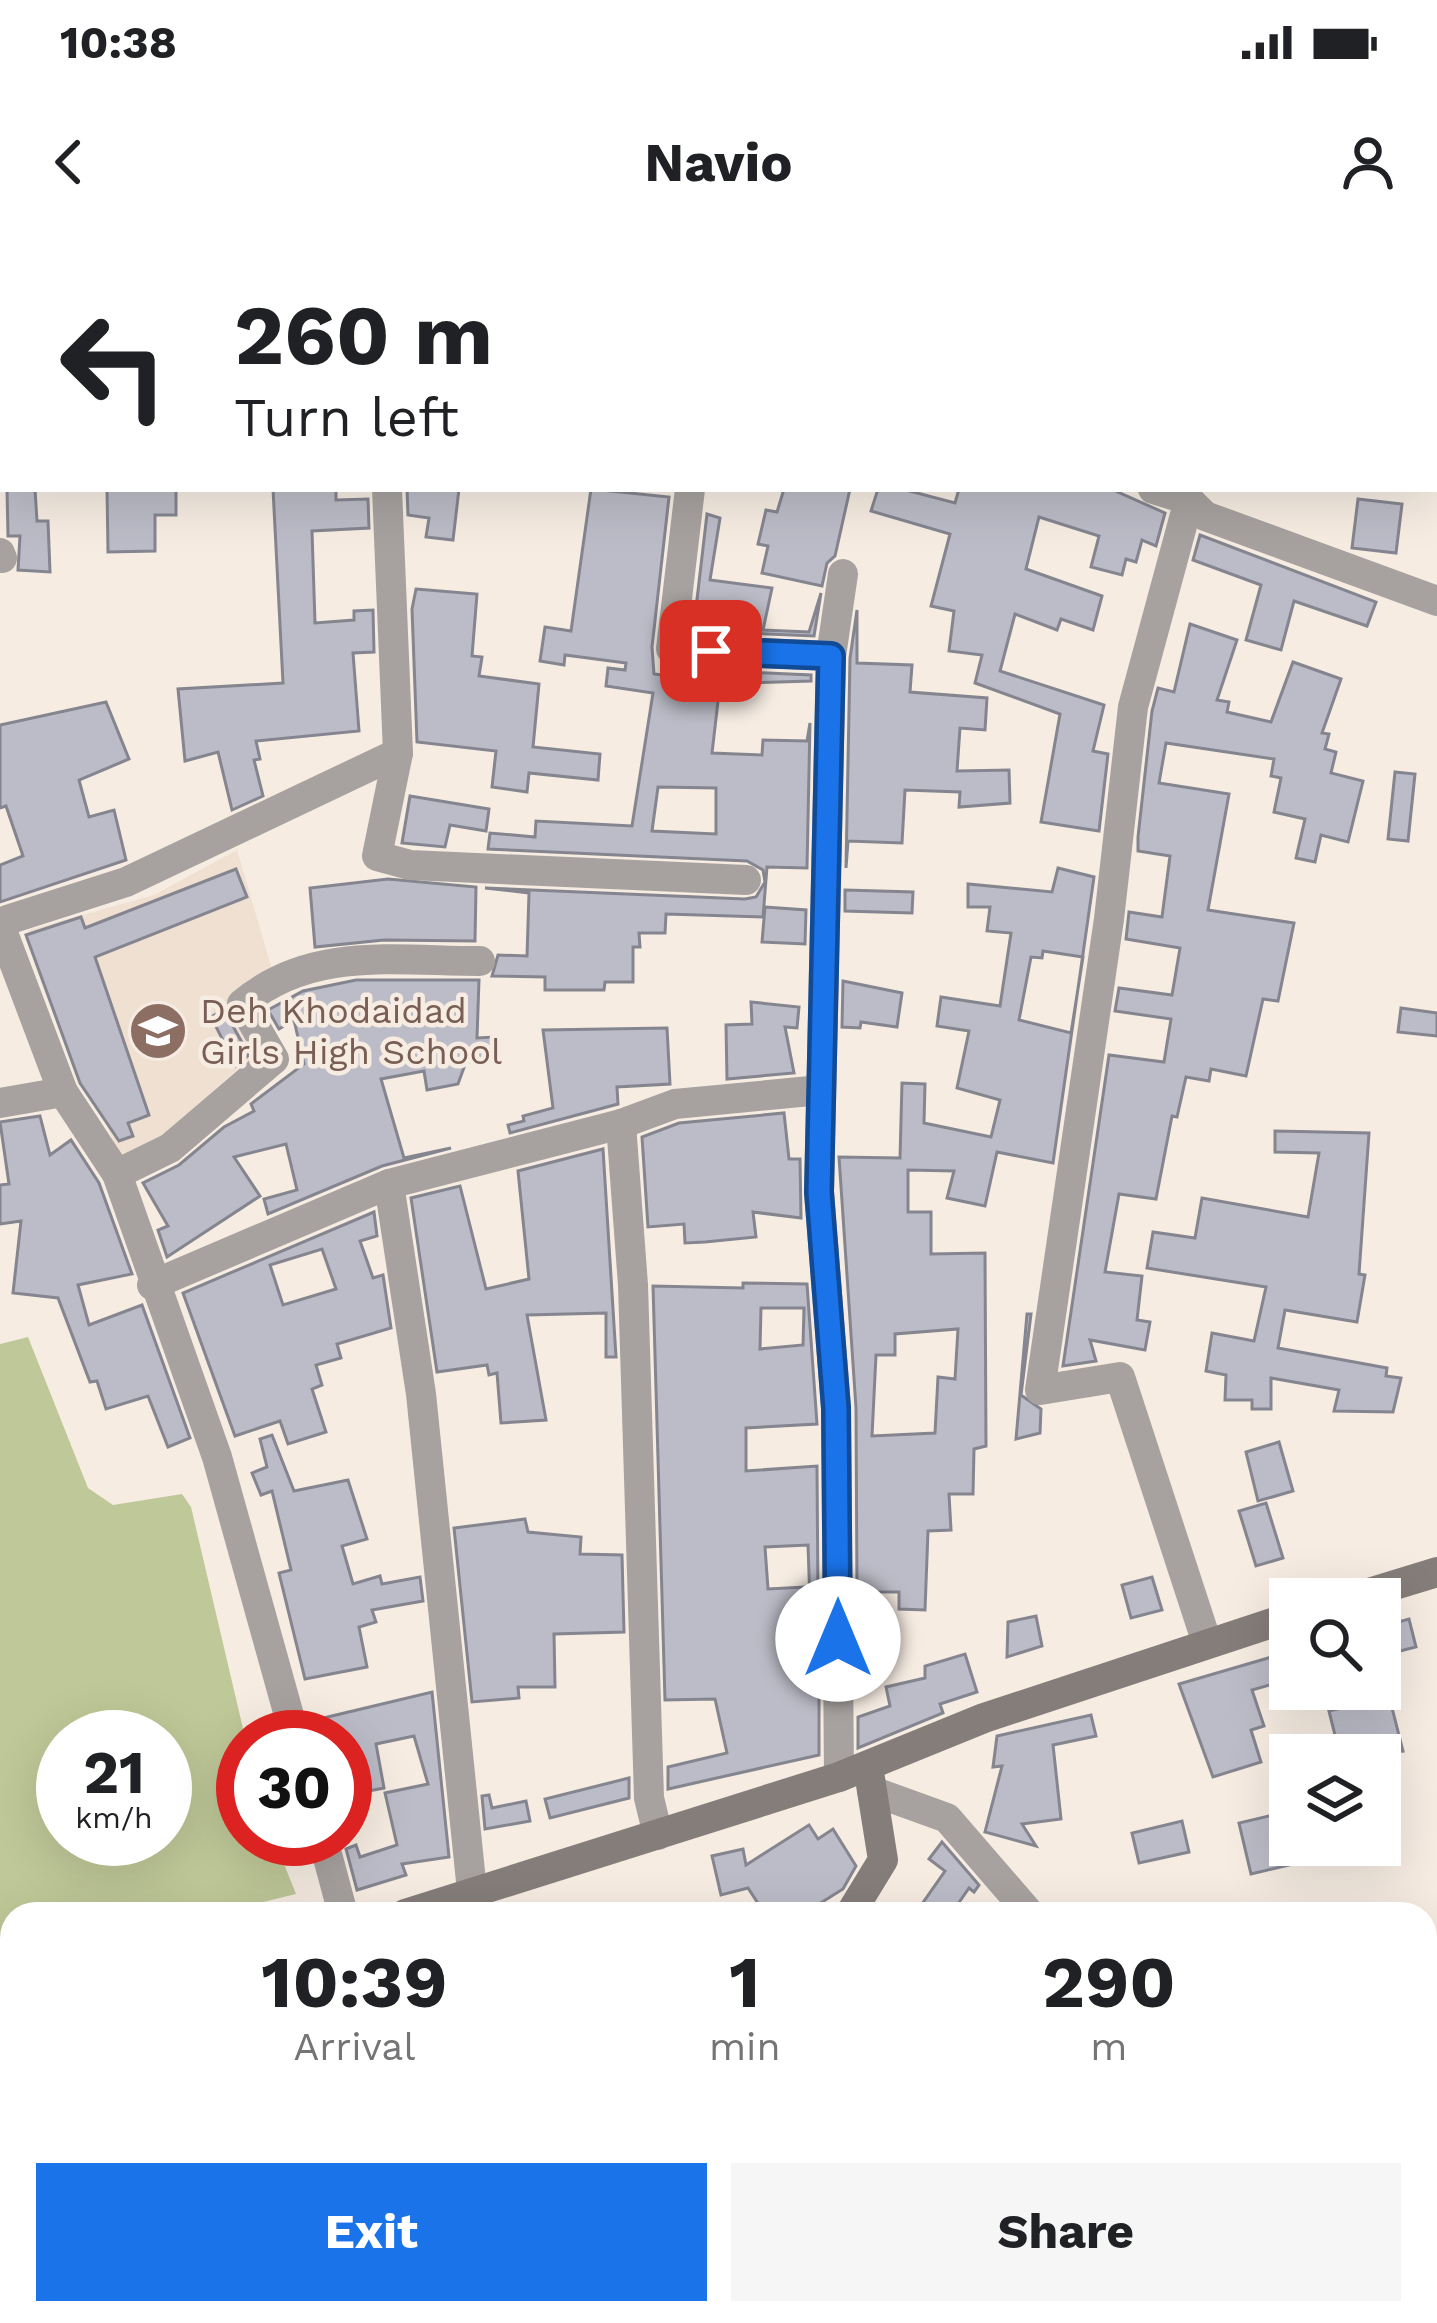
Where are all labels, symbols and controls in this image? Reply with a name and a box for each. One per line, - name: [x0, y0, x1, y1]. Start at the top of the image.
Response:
- text: 10:38: [60, 16, 177, 69]
- icon: back: [36, 129, 102, 195]
- icon: person: [1335, 129, 1401, 195]
- text: Navio: [644, 131, 793, 194]
- text: 260 m: [234, 286, 493, 384]
- icon: left: [36, 288, 192, 444]
- text: Turn left: [234, 386, 459, 449]
- pin: [660, 600, 762, 702]
- icon: arrive: [678, 618, 744, 684]
- place label: Deh Khodaidad Girls High School: [200, 990, 502, 1073]
- school or university icon: Deh Khodaidad Girls High School: [127, 1000, 189, 1062]
- position arrow: [775, 1576, 901, 1702]
- map controls: [1269, 1578, 1401, 1866]
- button: search: [1269, 1578, 1401, 1710]
- speed limit sign: 30: [216, 1710, 372, 1866]
- button: layers: [1269, 1734, 1401, 1866]
- text: 21: [83, 1737, 145, 1808]
- text: km/h: [75, 1800, 153, 1835]
- text: 10:39: [261, 1940, 448, 2024]
- text: 1: [729, 1940, 760, 2024]
- text: 290: [1042, 1940, 1176, 2024]
- text: Arrival: [294, 2024, 415, 2069]
- text: min: [709, 2024, 781, 2069]
- text: m: [1090, 2024, 1127, 2069]
- button: Exit: [36, 2163, 707, 2301]
- button: Share: [731, 2163, 1401, 2301]

